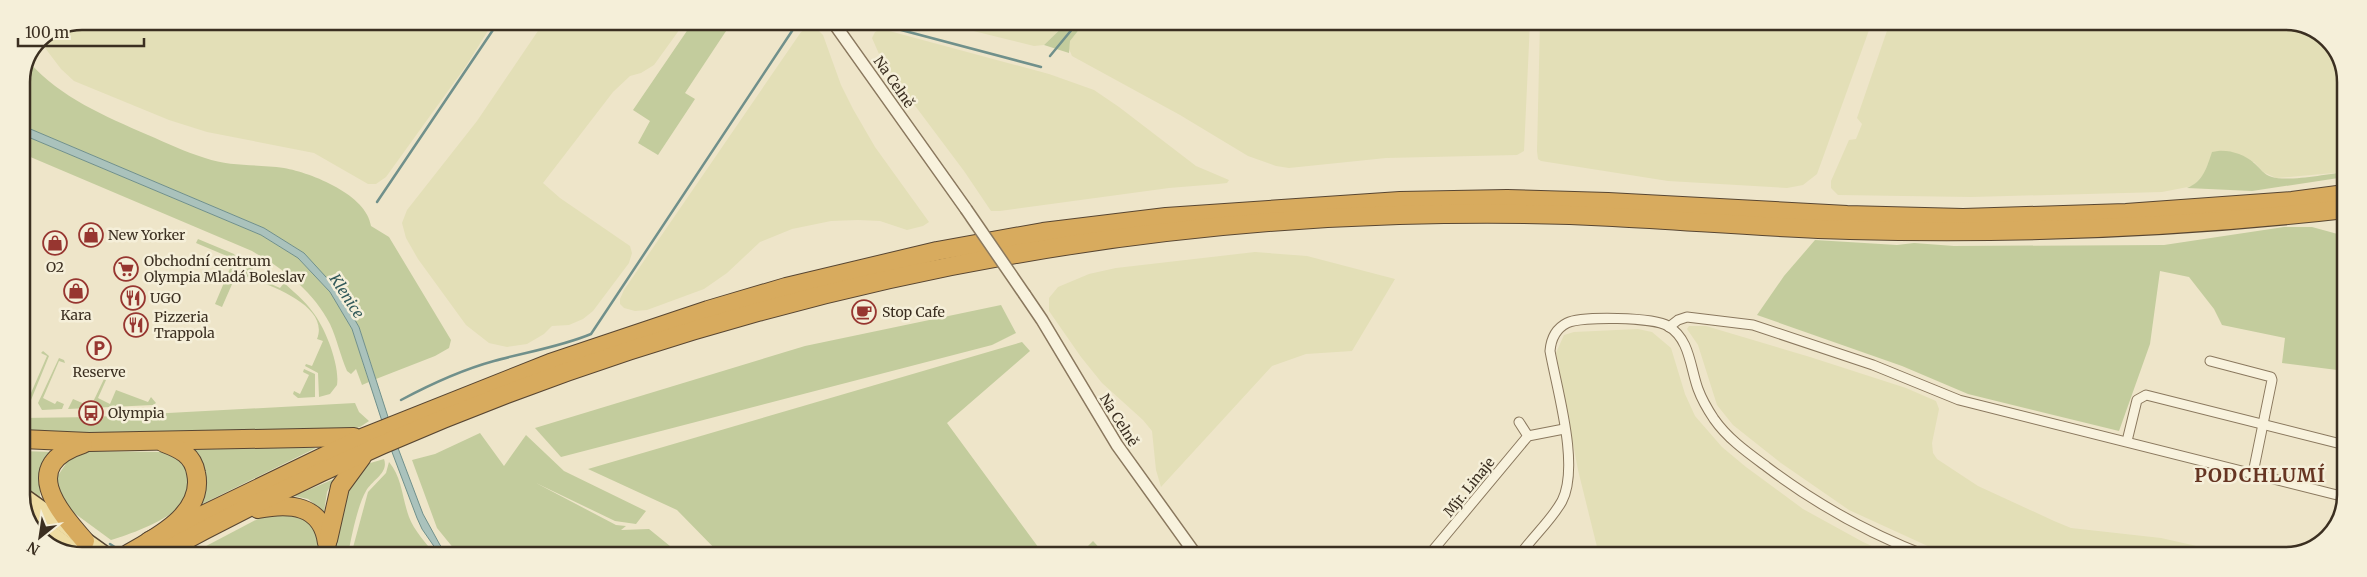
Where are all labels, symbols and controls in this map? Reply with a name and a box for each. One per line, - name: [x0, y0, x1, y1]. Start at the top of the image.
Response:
- scale bar: [18, 15, 144, 47]
- text: 100 m: [25, 23, 69, 42]
- street label: Na Celně: [870, 53, 918, 111]
- shop icon: New Yorker: [78, 222, 104, 248]
- place label: New Yorker: [108, 226, 185, 244]
- shop icon: O2: [42, 230, 68, 256]
- place label: Obchodní centrum Olympia Mladá Boleslav: [144, 252, 306, 286]
- supermarket icon: Obchodní centrum Olympia Mladá Boleslav: [113, 256, 139, 282]
- place label: O2: [46, 258, 64, 276]
- water label: Klenice: [325, 269, 369, 322]
- shop icon: Kara: [63, 278, 89, 304]
- restaurant icon: UGO: [120, 285, 146, 311]
- place label: UGO: [150, 289, 181, 307]
- cafe icon: Stop Cafe: [851, 299, 877, 325]
- place label: Stop Cafe: [882, 303, 945, 321]
- place label: Kara: [60, 306, 92, 324]
- place label: Pizzeria Trappola: [154, 308, 215, 342]
- restaurant icon: Pizzeria Trappola: [123, 312, 149, 338]
- parking icon: Reserve: [86, 335, 112, 361]
- place label: Reserve: [72, 363, 126, 381]
- street label: Na Celně: [1096, 390, 1142, 450]
- bus stop icon: Olympia: [78, 400, 104, 426]
- place label: Olympia: [108, 404, 165, 422]
- street label: Mjr. Linaje: [1440, 454, 1498, 520]
- district label: PODCHLUMÍ: [2194, 463, 2326, 487]
- north arrow: [15, 512, 65, 562]
- text: N: [24, 538, 43, 559]

